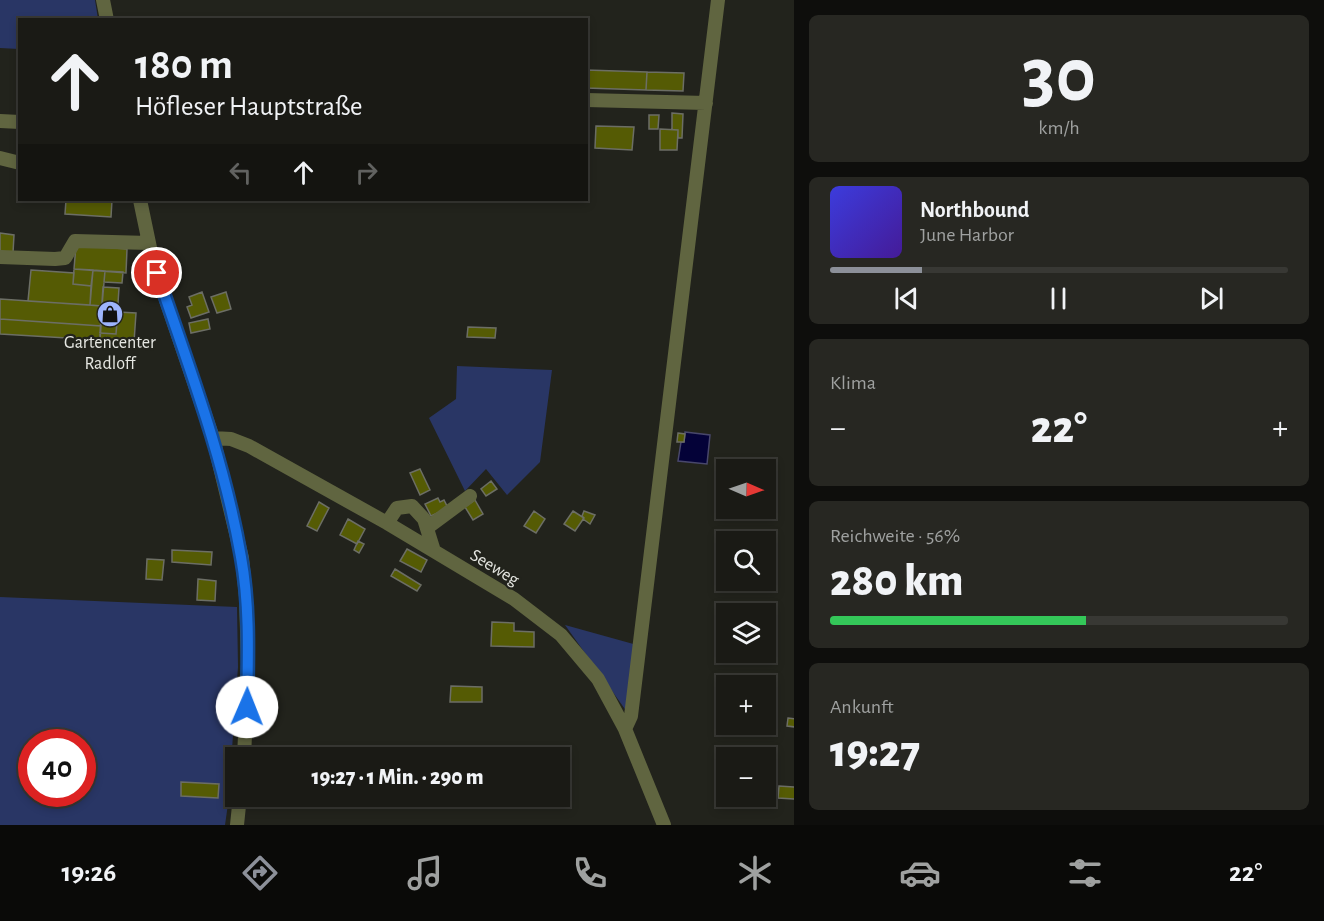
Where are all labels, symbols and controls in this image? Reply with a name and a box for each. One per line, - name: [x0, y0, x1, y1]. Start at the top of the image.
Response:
- text: 30: [1022, 38, 1096, 116]
- icon: ahead: [36, 42, 114, 120]
- text: 180 m: [135, 44, 233, 86]
- text: Höfleser Hauptstraße: [135, 93, 363, 120]
- text: km/h: [1038, 118, 1080, 138]
- icon: left: [224, 156, 257, 189]
- icon: ahead: [287, 156, 320, 189]
- icon: right: [350, 156, 383, 189]
- text: Northbound: [920, 199, 1029, 221]
- text: June Harbor: [920, 225, 1014, 245]
- pin: [131, 247, 182, 298]
- icon: arrive: [140, 256, 173, 289]
- icon: previous: [890, 282, 923, 315]
- icon: pause: [1042, 282, 1075, 315]
- icon: next: [1195, 282, 1228, 315]
- shop icon: Gartencenter Radloff: [95, 299, 125, 329]
- place label: Gartencenter Radloff: [64, 334, 156, 373]
- text: Klima: [830, 373, 876, 393]
- text: 22°: [1031, 406, 1087, 451]
- text: −: [830, 412, 846, 445]
- text: +: [1272, 412, 1288, 445]
- north arrow: [716, 459, 776, 519]
- map controls: [716, 459, 776, 807]
- text: Reichweite · 56%: [830, 526, 960, 546]
- button: search: [716, 531, 776, 591]
- street label: Seeweg: [467, 546, 522, 589]
- text: 280 km: [830, 559, 964, 604]
- button: layers: [716, 603, 776, 663]
- position arrow: [215, 675, 279, 739]
- button: +: [716, 675, 776, 735]
- text: Ankunft: [830, 697, 894, 717]
- speed limit sign: 40: [18, 729, 96, 807]
- text: 19:27: [830, 730, 920, 775]
- button: −: [716, 747, 776, 807]
- text: 19:27 · 1 Min. · 290 m: [311, 766, 484, 788]
- icon: directions: [239, 852, 281, 894]
- icon: music: [404, 852, 446, 894]
- icon: phone: [569, 852, 611, 894]
- icon: climate: [734, 852, 776, 894]
- icon: car: [899, 852, 941, 894]
- icon: filters: [1064, 852, 1106, 894]
- text: 19:26: [61, 859, 116, 886]
- text: 22°: [1229, 859, 1262, 886]

